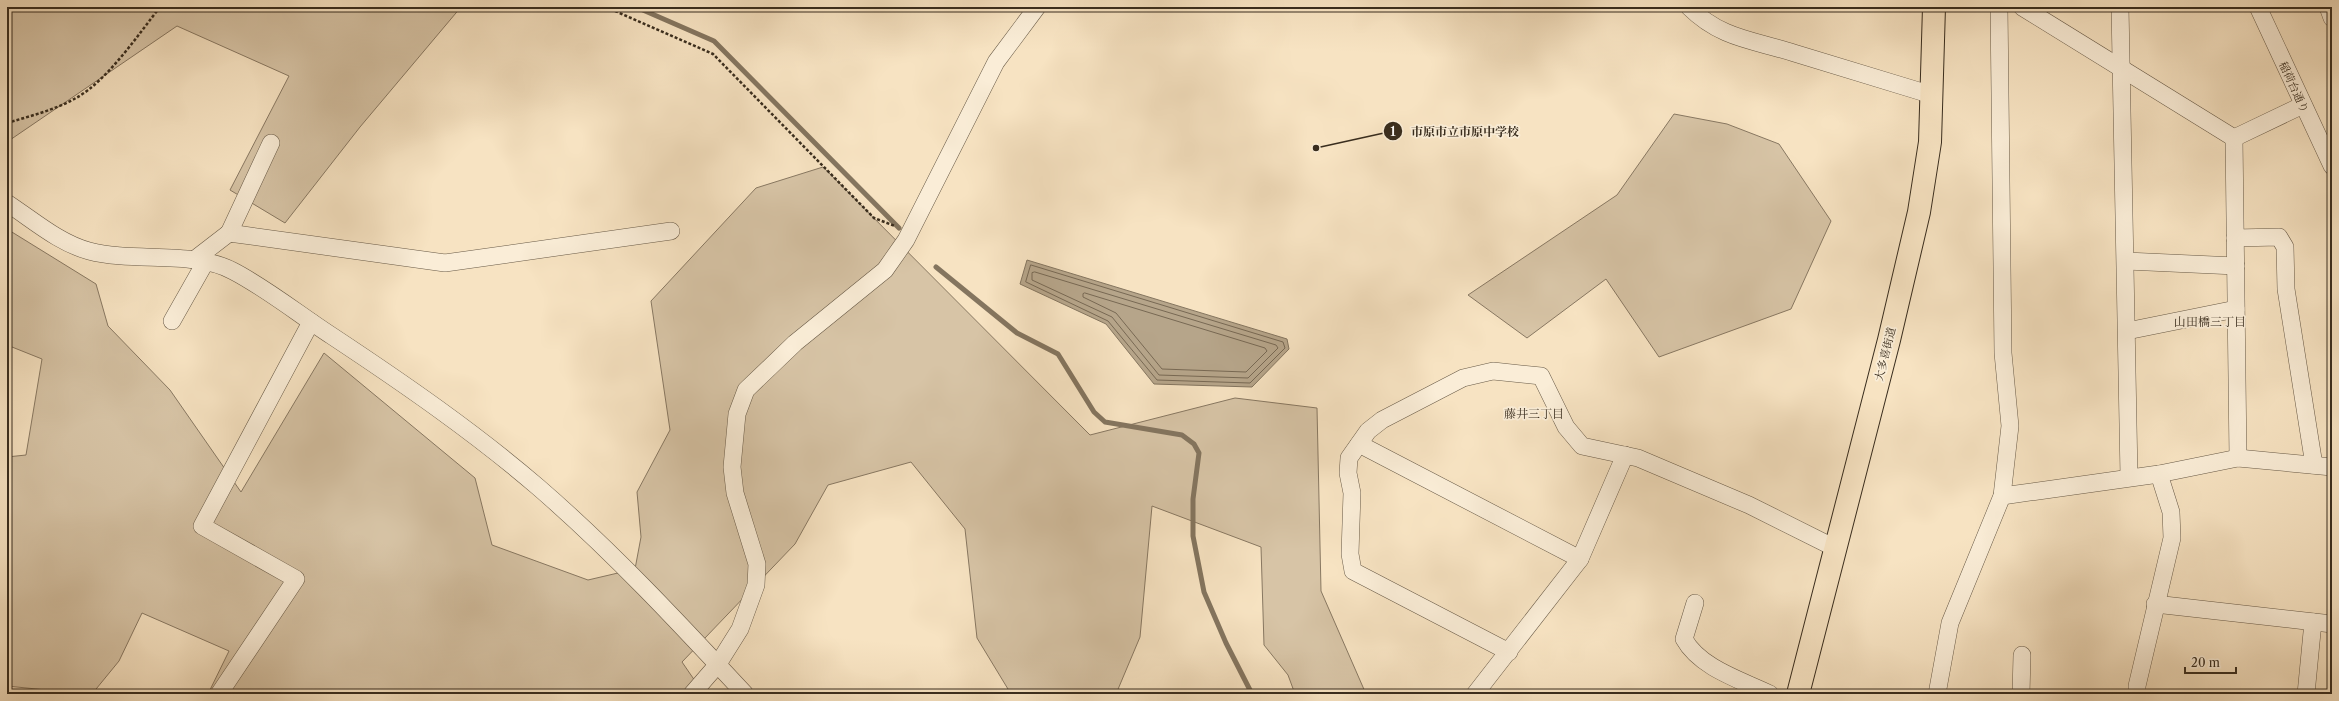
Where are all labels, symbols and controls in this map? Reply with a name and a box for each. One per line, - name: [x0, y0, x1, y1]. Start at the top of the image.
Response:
- street label: 稲荷台通り: [2276, 59, 2312, 115]
- callout: 市原市立市原中学校: [1383, 119, 1527, 143]
- text: 1: [1390, 124, 1396, 139]
- text: 市原市立市原中学校: [1411, 124, 1519, 139]
- district label: 山田橋三丁目: [2174, 314, 2246, 329]
- street label: 大多喜街道: [1872, 326, 1898, 382]
- district label: 藤井三丁目: [1504, 406, 1564, 421]
- scale bar: [2185, 649, 2236, 675]
- text: 20 m: [2191, 655, 2220, 670]

